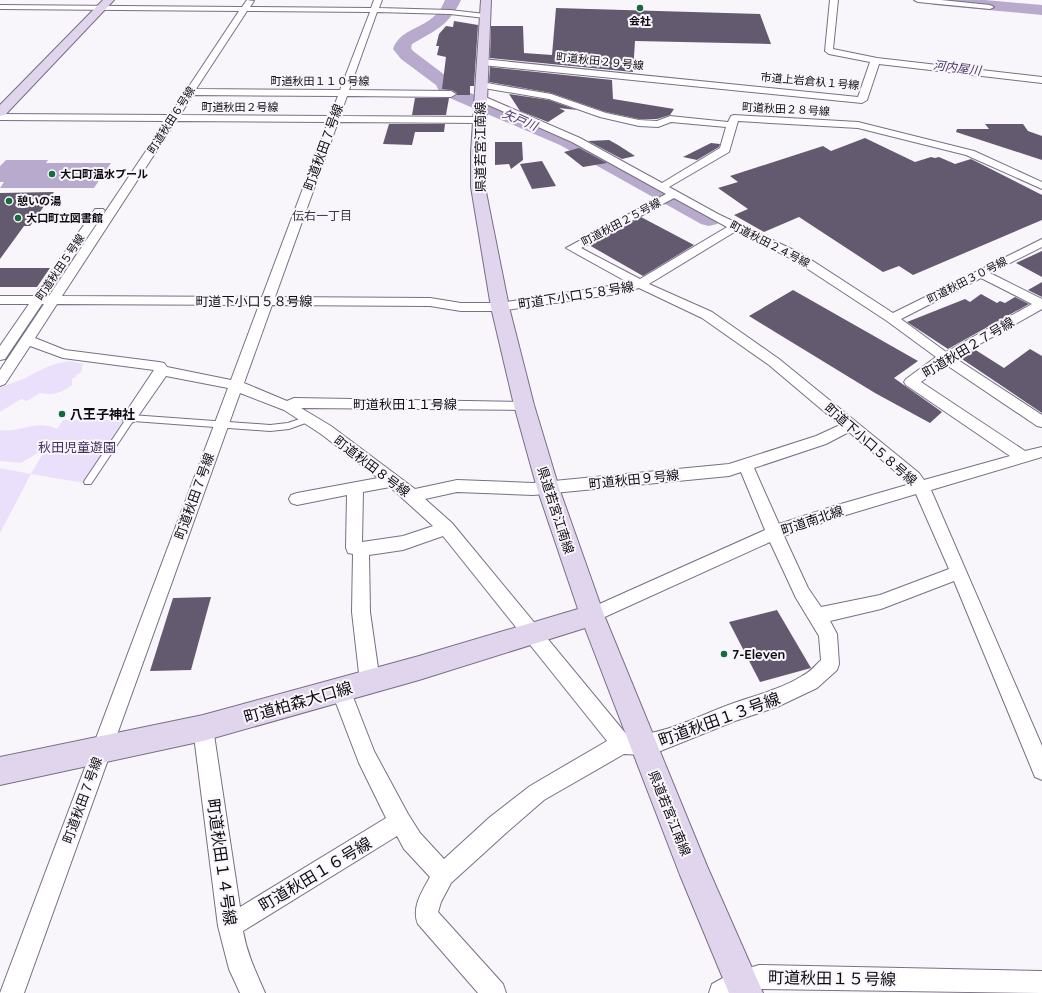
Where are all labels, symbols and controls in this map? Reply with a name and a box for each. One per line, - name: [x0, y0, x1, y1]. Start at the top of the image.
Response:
- marker: 会社: [635, 3, 645, 13]
- place label: 会社: [629, 14, 651, 28]
- street label: 町道秋田２９号線: [556, 49, 644, 73]
- water label: 河内屋川: [932, 57, 984, 78]
- street label: 市道上岩倉杁１号線: [760, 70, 860, 92]
- street label: 町道秋田１１０号線: [271, 74, 370, 88]
- street label: 町道秋田６号線: [144, 84, 198, 156]
- street label: 町道秋田２号線: [202, 100, 279, 114]
- street label: 町道秋田２８号線: [742, 100, 830, 118]
- street label: 県道若宮江南線: [472, 101, 488, 193]
- street label: 町道秋田７号線: [300, 102, 346, 192]
- water label: 矢戸川: [501, 106, 542, 134]
- place label: 大口町温水プール: [60, 167, 148, 181]
- marker: 大口町温水プール: [47, 169, 57, 179]
- place label: 憩いの湯: [17, 194, 61, 208]
- street label: 町道秋田２５号線: [579, 195, 663, 249]
- marker: 憩いの湯: [4, 196, 14, 206]
- district label: 伝右一丁目: [292, 208, 352, 223]
- place label: 大口町立図書館: [26, 211, 103, 225]
- marker: 大口町立図書館: [13, 213, 23, 223]
- street label: 町道秋田２４号線: [728, 218, 812, 270]
- street label: 町道秋田５号線: [33, 231, 87, 303]
- street label: 町道秋田３０号線: [925, 254, 1009, 306]
- street label: 町道下小口５８号線: [517, 278, 635, 312]
- street label: 町道下小口５８号線: [195, 293, 313, 309]
- street label: 町道秋田２７号線: [919, 313, 1017, 381]
- street label: 町道秋田１１号線: [353, 396, 457, 412]
- street label: 町道下小口５８号線: [822, 400, 920, 488]
- place label: 八王子神社: [70, 406, 135, 422]
- marker: 八王子神社: [57, 409, 67, 419]
- street label: 町道秋田８号線: [331, 432, 413, 500]
- park label: 秋田児童遊園: [38, 439, 116, 455]
- street label: 町道秋田７号線: [171, 451, 217, 541]
- street label: 県道若宮江南線: [534, 464, 578, 556]
- street label: 町道秋田９号線: [588, 466, 680, 492]
- street label: 町道南北線: [779, 502, 845, 538]
- place label: 7-Eleven: [732, 646, 785, 662]
- marker: 7-Eleven: [719, 649, 729, 659]
- street label: 町道柏森大口線: [241, 677, 355, 727]
- street label: 町道秋田１３号線: [655, 688, 783, 750]
- street label: 町道秋田７号線: [59, 755, 105, 845]
- street label: 県道若宮江南線: [646, 768, 694, 858]
- street label: 町道秋田１４号線: [203, 797, 241, 927]
- street label: 町道秋田１６号線: [255, 832, 375, 916]
- street label: 町道秋田１５号線: [768, 967, 896, 989]

